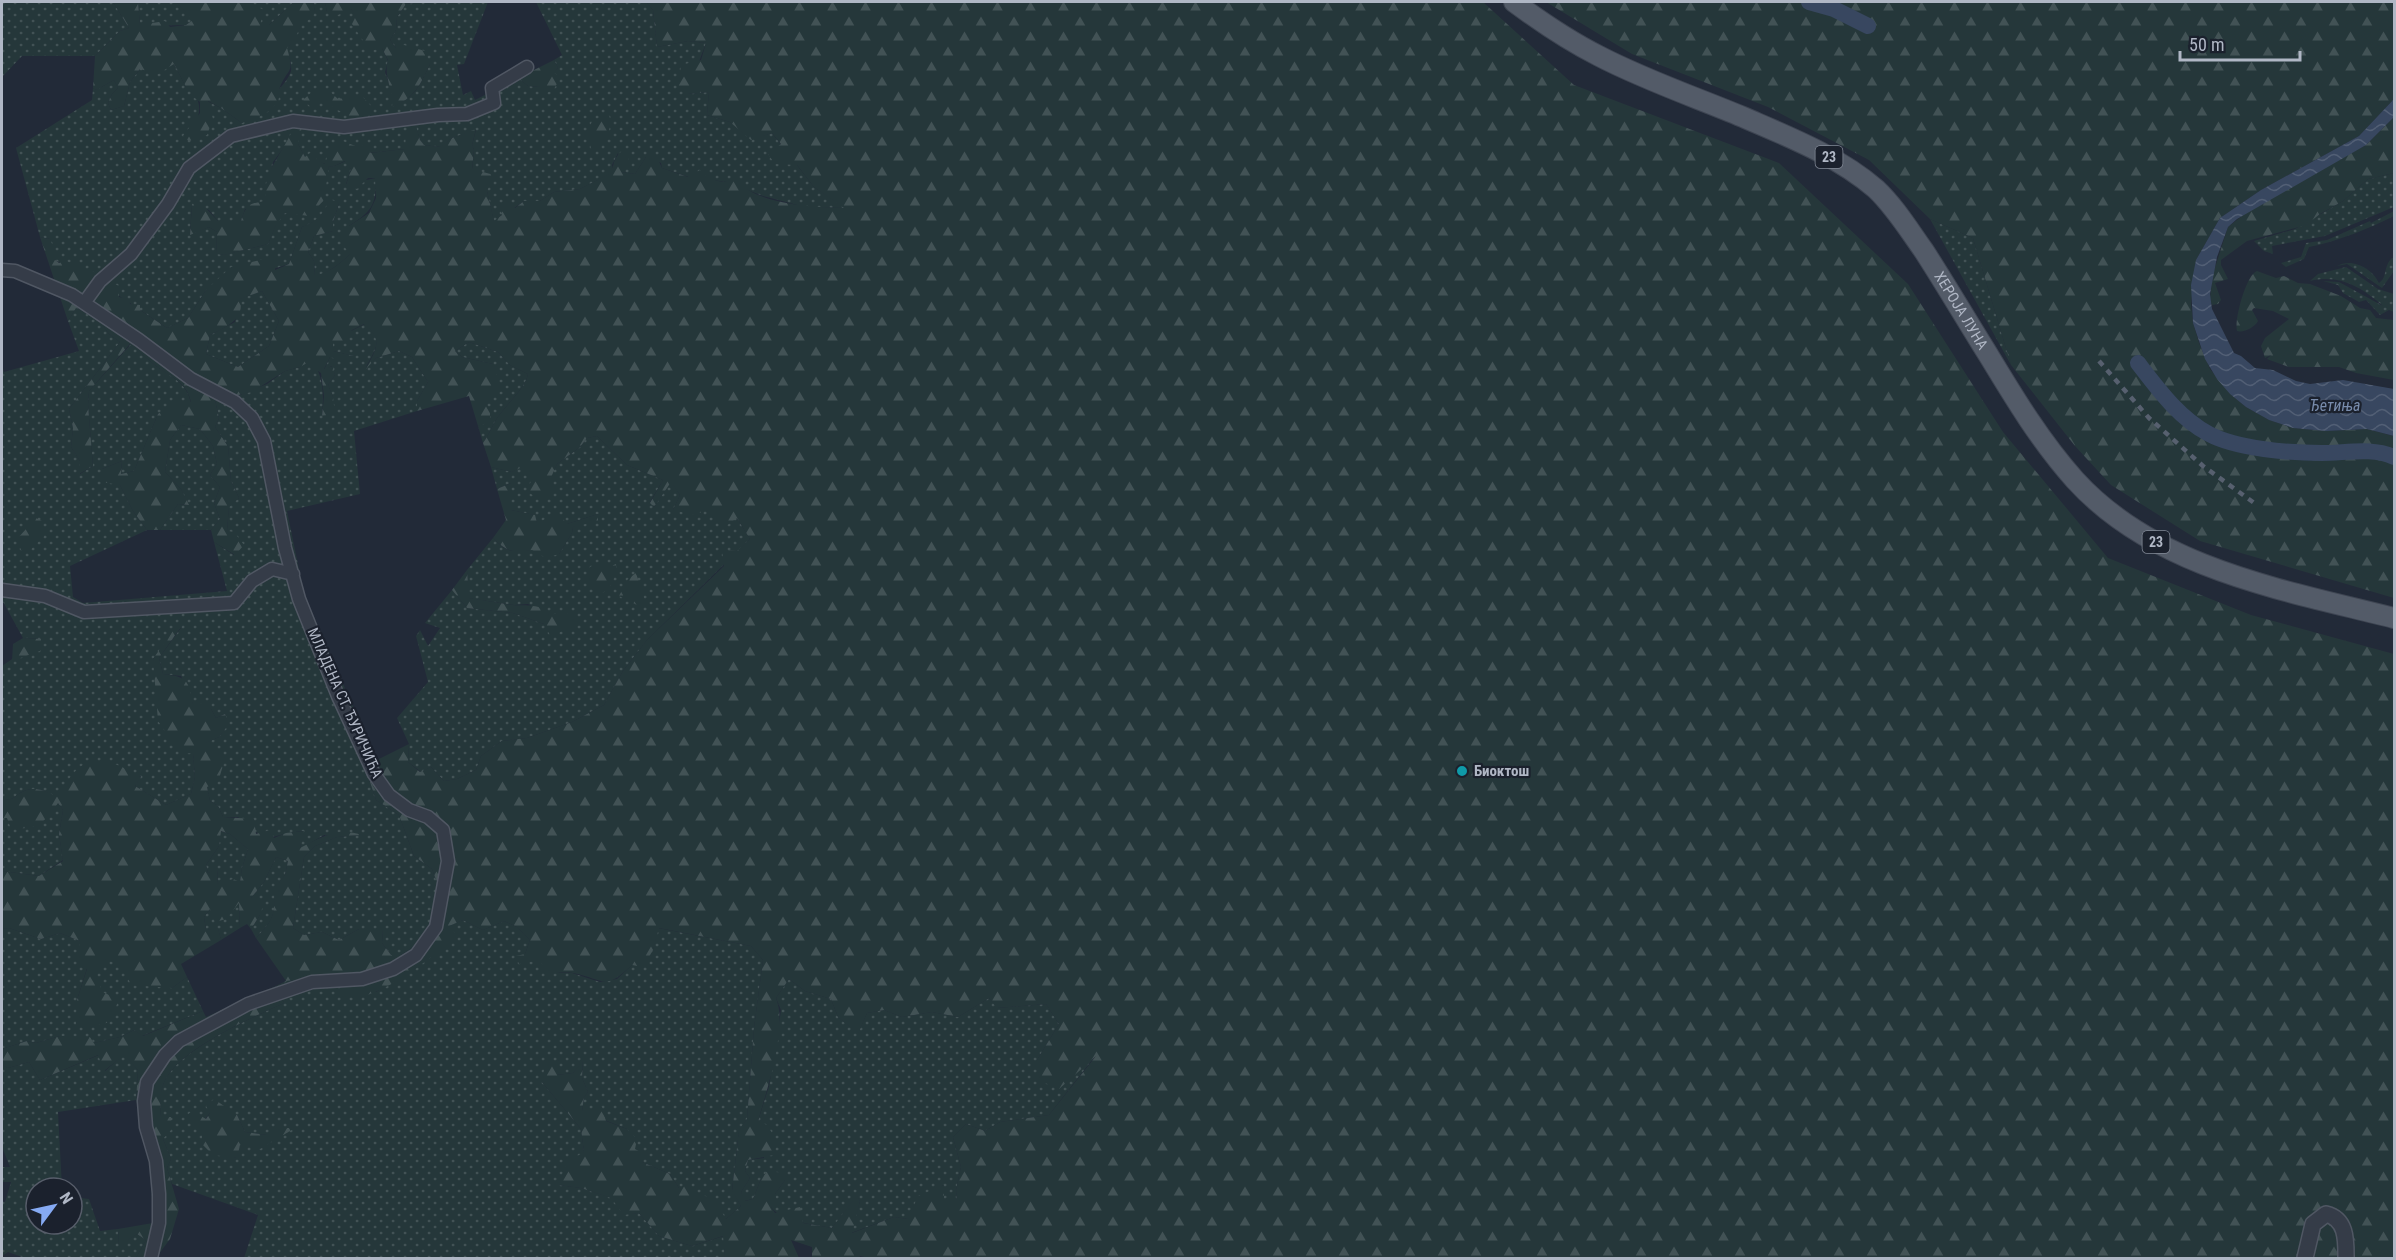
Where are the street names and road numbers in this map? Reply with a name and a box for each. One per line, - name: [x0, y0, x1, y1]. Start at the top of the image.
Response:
- road number: 23: [1816, 146, 1842, 168]
- street label: ХЕРОЈА ЛУНА: [1930, 268, 1992, 353]
- road number: 23: [2142, 531, 2170, 553]
- street label: МЛАДЕНА СТ. ЂУРИЧИЋА: [304, 625, 386, 781]

